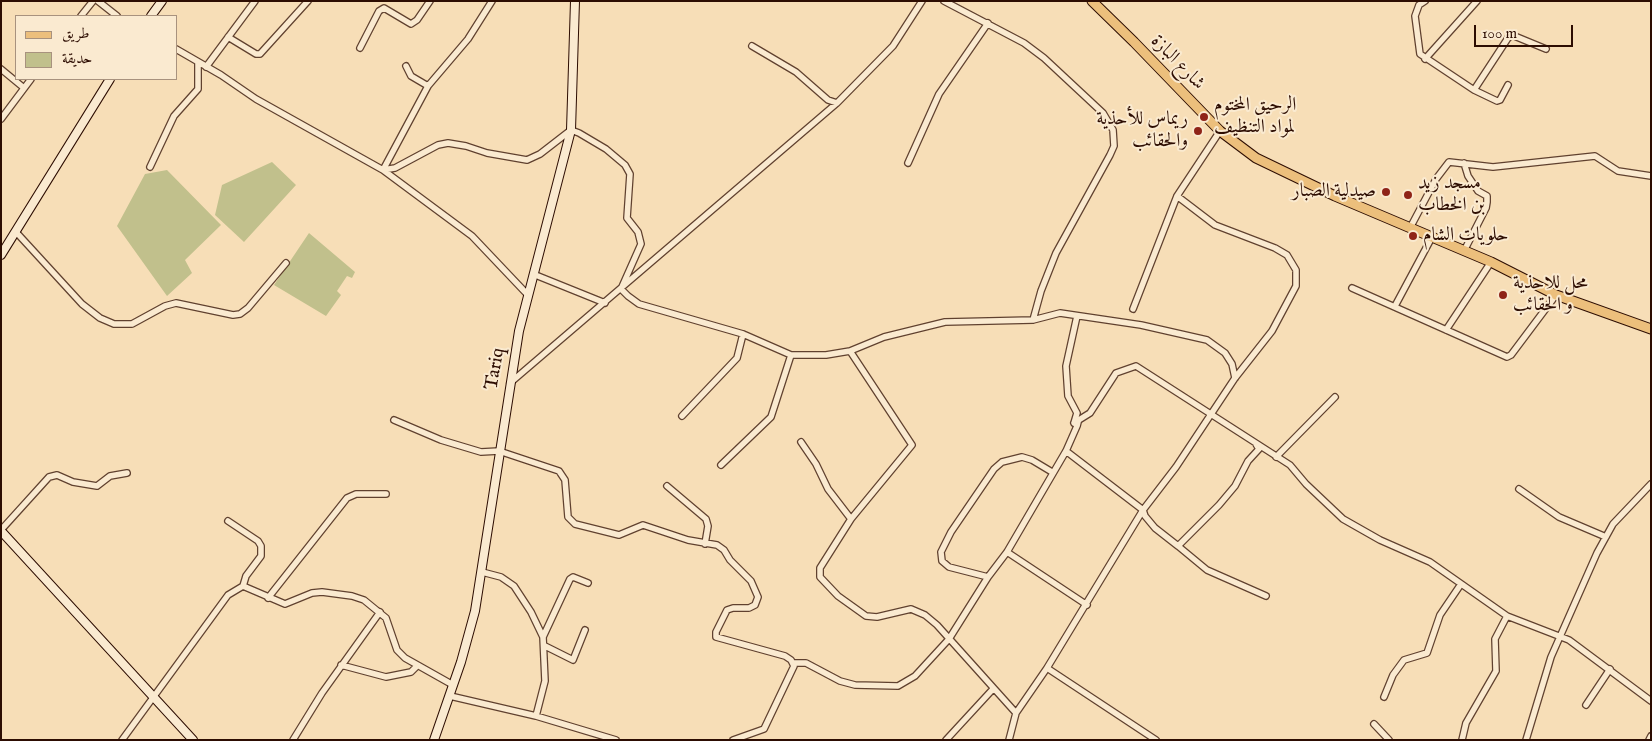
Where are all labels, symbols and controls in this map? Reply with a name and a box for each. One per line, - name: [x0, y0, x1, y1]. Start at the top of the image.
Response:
- legend: [15, 15, 178, 80]
- scale bar: [1477, 15, 1576, 47]
- text: طريق: [62, 24, 89, 43]
- text: 100 m: [1482, 24, 1517, 43]
- street label: شارع البازة: [1145, 31, 1209, 95]
- text: حديقة: [62, 49, 92, 68]
- place label: الرحيق المختوم لمواد التنظيف: [1214, 95, 1296, 139]
- place label: ريماس للأحذية والحقائب: [1096, 109, 1188, 153]
- marker: الرحيق المختوم لمواد التنظيف: [1198, 111, 1210, 123]
- marker: ريماس للأحذية والحقائب: [1192, 125, 1204, 137]
- place label: مسجد زيد بن الخطاب: [1418, 173, 1485, 217]
- place label: صيدلية الصبار: [1292, 181, 1376, 203]
- marker: صيدلية الصبار: [1380, 186, 1392, 198]
- marker: مسجد زيد بن الخطاب: [1402, 189, 1414, 201]
- place label: حلويات الشام: [1423, 225, 1509, 247]
- marker: حلويات الشام: [1407, 230, 1419, 242]
- place label: محل للاحذية و الحقائب: [1513, 273, 1588, 317]
- marker: محل للاحذية و الحقائب: [1497, 289, 1509, 301]
- street label: Tariq: [481, 346, 511, 392]

